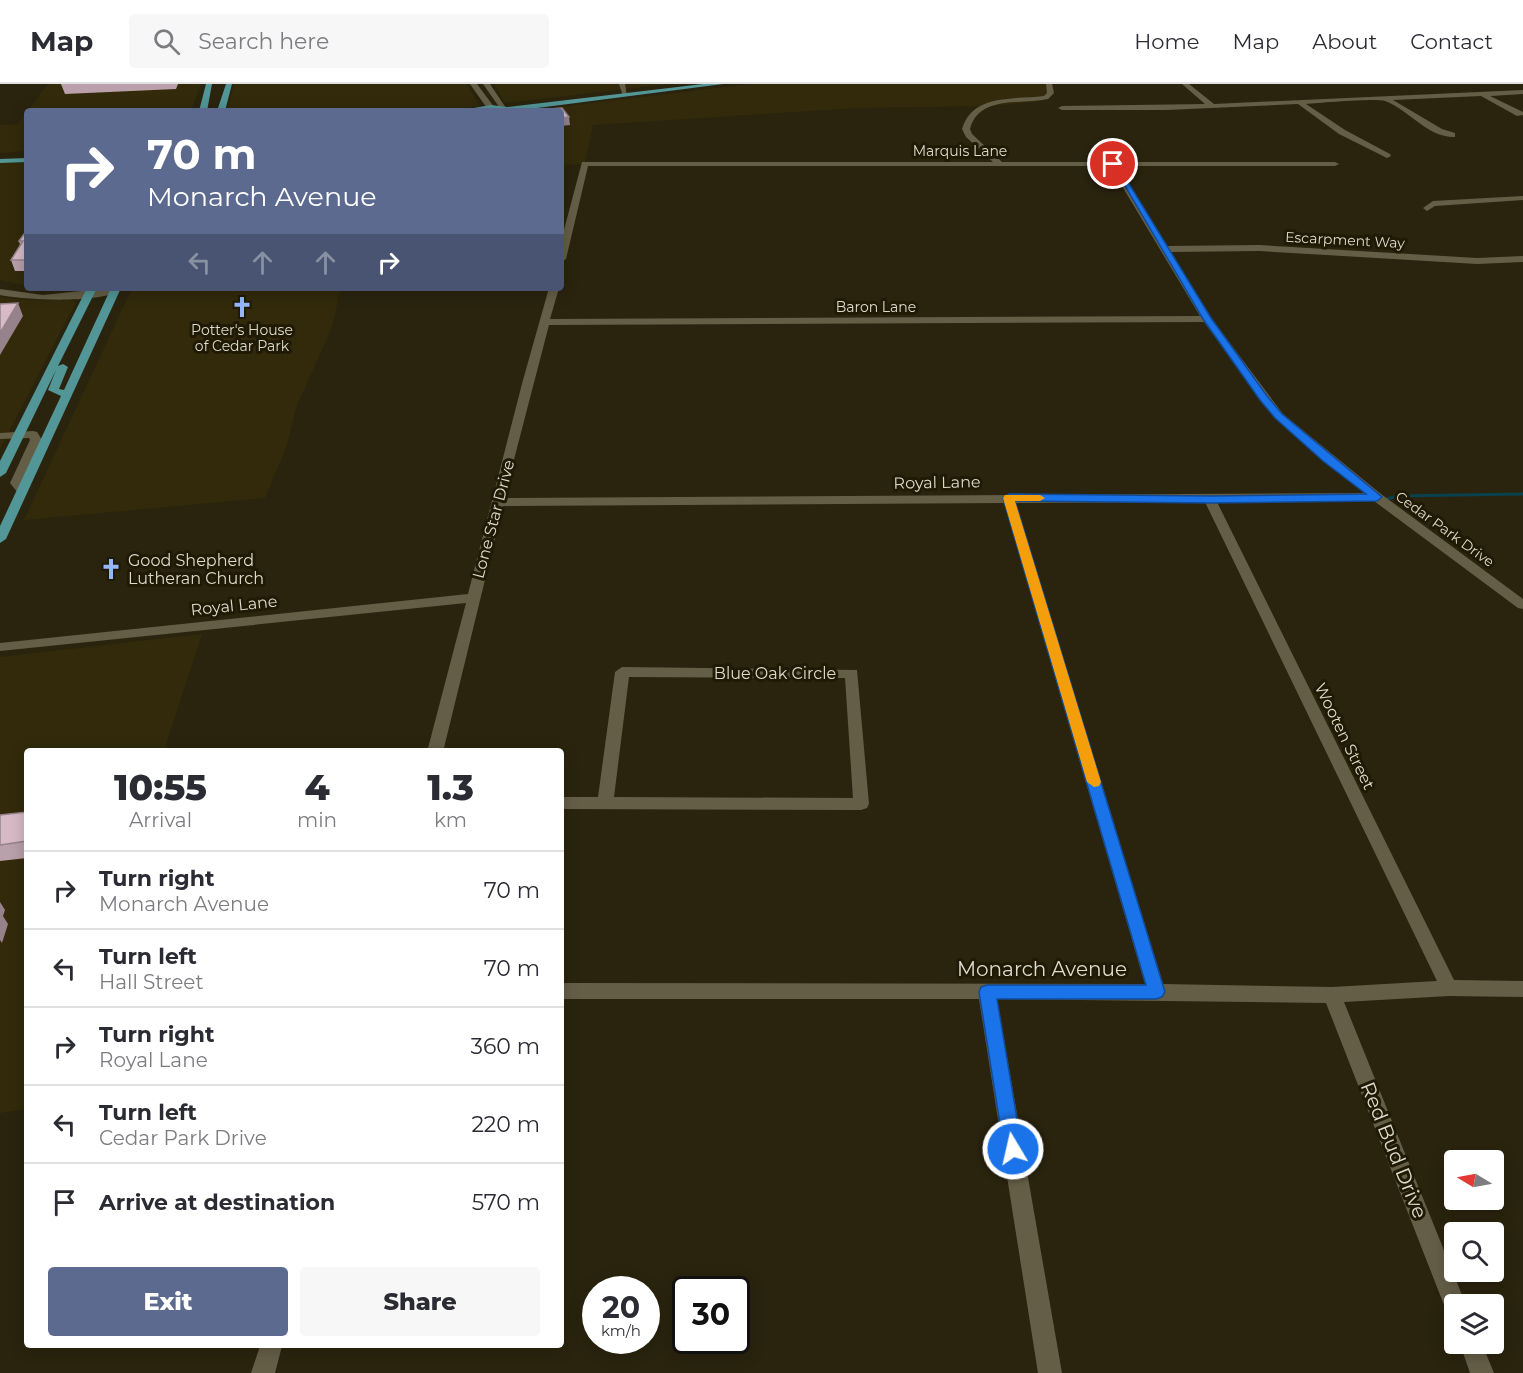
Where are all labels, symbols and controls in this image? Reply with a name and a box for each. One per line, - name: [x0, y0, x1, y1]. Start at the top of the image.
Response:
- search box: [129, 14, 549, 68]
- text: Map: [30, 24, 93, 58]
- icon: search: [150, 25, 183, 58]
- text: Search here: [198, 28, 329, 55]
- text: Home: [1134, 29, 1199, 54]
- text: Map: [1232, 29, 1279, 54]
- text: About: [1312, 29, 1377, 54]
- text: Contact: [1410, 29, 1493, 54]
- text: 70 m: [147, 128, 257, 180]
- icon: right: [48, 132, 126, 210]
- pin: [1087, 138, 1138, 189]
- street label: Marquis Lane: [913, 142, 1007, 160]
- icon: arrive: [1096, 147, 1129, 180]
- text: Monarch Avenue: [147, 180, 377, 213]
- street label: Escarpment Way: [1285, 228, 1406, 252]
- icon: left: [183, 246, 216, 279]
- icon: ahead: [246, 246, 279, 279]
- icon: ahead: [309, 246, 342, 279]
- icon: right: [372, 246, 405, 279]
- church icon: Potter's House of Cedar Park: [230, 295, 254, 319]
- street label: Baron Lane: [836, 298, 916, 316]
- place label: Potter's House of Cedar Park: [191, 321, 293, 355]
- street label: Lone Star Drive: [469, 458, 518, 581]
- street label: Royal Lane: [893, 472, 981, 493]
- street label: Cedar Park Drive: [1392, 487, 1498, 571]
- place label: Good Shepherd Lutheran Church: [128, 551, 264, 588]
- church icon: Good Shepherd Lutheran Church: [99, 557, 123, 581]
- street label: Royal Lane: [190, 592, 278, 619]
- street label: Blue Oak Circle: [714, 664, 836, 683]
- street label: Wooten Street: [1311, 680, 1379, 793]
- text: 10:55: [114, 765, 207, 809]
- text: 4: [304, 765, 330, 809]
- text: 1.3: [427, 765, 474, 809]
- text: Arrival: [129, 808, 192, 832]
- text: min: [297, 808, 337, 832]
- text: km: [434, 808, 467, 832]
- text: Turn right: [99, 865, 214, 892]
- icon: right: [48, 874, 81, 907]
- text: 70 m: [484, 877, 540, 904]
- text: Monarch Avenue: [99, 892, 269, 916]
- text: Turn left: [99, 943, 197, 970]
- icon: left: [48, 952, 81, 985]
- text: 70 m: [484, 955, 540, 982]
- street label: Monarch Avenue: [957, 957, 1127, 981]
- text: Hall Street: [99, 970, 204, 994]
- text: Turn right: [99, 1021, 214, 1048]
- icon: right: [48, 1030, 81, 1063]
- text: 360 m: [471, 1033, 540, 1060]
- text: Royal Lane: [99, 1048, 208, 1072]
- street label: Red Bud Drive: [1356, 1078, 1432, 1222]
- text: Turn left: [99, 1099, 197, 1126]
- icon: left: [48, 1108, 81, 1141]
- text: 220 m: [471, 1111, 540, 1138]
- position arrow: [981, 1117, 1045, 1181]
- text: Cedar Park Drive: [99, 1126, 267, 1150]
- north arrow: [1444, 1150, 1504, 1210]
- map controls: [1444, 1150, 1504, 1354]
- icon: arrive: [48, 1186, 81, 1219]
- text: Arrive at destination: [99, 1189, 335, 1216]
- text: 570 m: [472, 1189, 540, 1216]
- button: search: [1444, 1222, 1504, 1282]
- button: Exit: [48, 1267, 288, 1336]
- button: Share: [300, 1267, 540, 1336]
- speed limit sign: 30: [672, 1276, 750, 1354]
- text: 20: [602, 1289, 640, 1326]
- button: layers: [1444, 1294, 1504, 1354]
- text: km/h: [601, 1321, 641, 1340]

